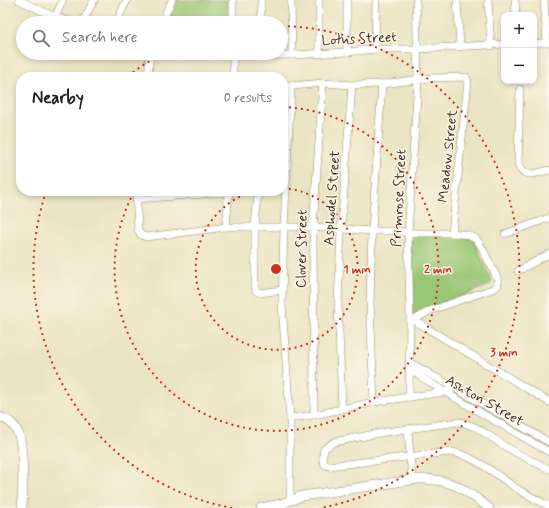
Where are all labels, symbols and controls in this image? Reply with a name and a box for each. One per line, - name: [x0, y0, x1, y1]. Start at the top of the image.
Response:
- map controls: [501, 12, 537, 84]
- button: +: [501, 12, 537, 48]
- search box: [16, 16, 288, 60]
- icon: search: [30, 27, 52, 49]
- text: Search here: [62, 28, 138, 48]
- street label: Lotus Street: [321, 28, 397, 50]
- button: −: [501, 48, 537, 84]
- text: Nearby: [32, 87, 84, 109]
- text: 0 results: [224, 90, 272, 107]
- street label: Meadow Street: [434, 108, 462, 203]
- street label: Primrose Street: [387, 149, 411, 248]
- street label: Asphodel Street: [320, 150, 344, 246]
- street label: Clover Street: [292, 210, 312, 288]
- centre of rings: [269, 262, 283, 276]
- text: 1 min: [343, 262, 371, 278]
- text: 2 min: [424, 262, 452, 278]
- text: 3 min: [490, 345, 518, 361]
- street label: Ashton Street: [442, 371, 527, 431]

